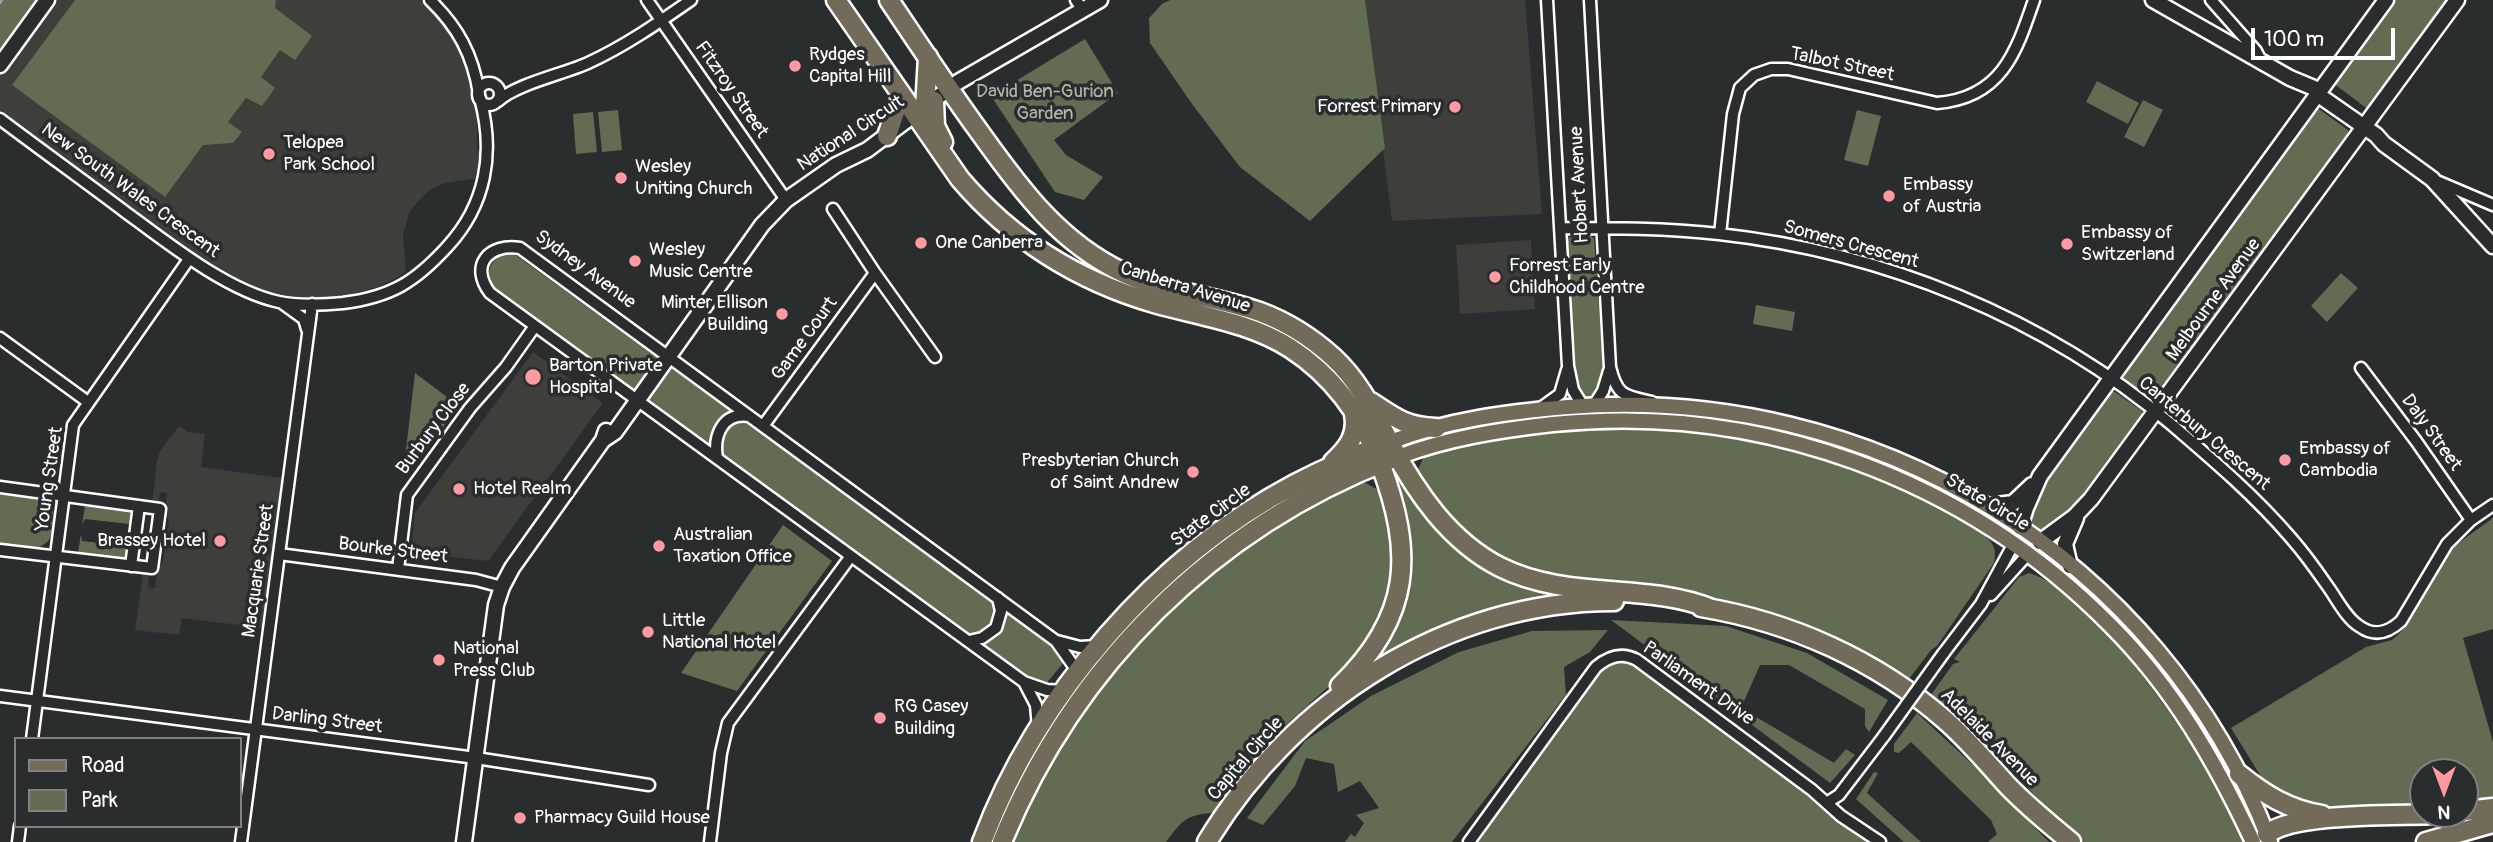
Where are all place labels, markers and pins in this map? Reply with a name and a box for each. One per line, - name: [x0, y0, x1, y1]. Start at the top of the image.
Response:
- place label: Rydges Capital Hill: [809, 44, 891, 88]
- marker: Rydges Capital Hill: [787, 58, 803, 74]
- place label: Forrest Primary: [1317, 96, 1441, 118]
- marker: Forrest Primary: [1447, 99, 1463, 115]
- place label: Telopea Park School: [283, 132, 375, 176]
- marker: Telopea Park School: [261, 146, 277, 162]
- place label: Wesley Uniting Church: [635, 156, 753, 200]
- marker: Wesley Uniting Church: [613, 170, 629, 186]
- place label: Embassy of Austria: [1903, 174, 1981, 218]
- marker: Embassy of Austria: [1881, 188, 1897, 204]
- place label: Embassy of Switzerland: [2081, 222, 2175, 266]
- place label: One Canberra: [935, 232, 1043, 254]
- marker: One Canberra: [913, 235, 929, 251]
- marker: Embassy of Switzerland: [2059, 236, 2075, 252]
- place label: Wesley Music Centre: [649, 239, 753, 283]
- marker: Wesley Music Centre: [627, 253, 643, 269]
- place label: Forrest Early Childhood Centre: [1509, 255, 1645, 299]
- marker: Forrest Early Childhood Centre: [1487, 269, 1503, 285]
- place label: Minter Ellison Building: [661, 292, 768, 336]
- marker: Minter Ellison Building: [774, 306, 790, 322]
- place label: Barton Private Hospital: [549, 355, 663, 399]
- marker: Barton Private Hospital: [523, 367, 543, 387]
- place label: Embassy of Cambodia: [2299, 438, 2391, 482]
- place label: Presbyterian Church of Saint Andrew: [1021, 450, 1179, 494]
- marker: Embassy of Cambodia: [2277, 452, 2293, 468]
- marker: Presbyterian Church of Saint Andrew: [1185, 464, 1201, 480]
- place label: Hotel Realm: [473, 478, 571, 500]
- marker: Hotel Realm: [451, 481, 467, 497]
- place label: Australian Taxation Office: [673, 524, 792, 568]
- place label: Brassey Hotel: [97, 530, 206, 552]
- marker: Brassey Hotel: [212, 533, 228, 549]
- marker: Australian Taxation Office: [651, 538, 667, 554]
- place label: Little National Hotel: [662, 610, 776, 654]
- marker: Little National Hotel: [640, 624, 656, 640]
- place label: National Press Club: [453, 638, 535, 682]
- marker: National Press Club: [431, 652, 447, 668]
- place label: RG Casey Building: [894, 696, 968, 740]
- marker: RG Casey Building: [872, 710, 888, 726]
- place label: Pharmacy Guild House: [534, 807, 710, 829]
- marker: Pharmacy Guild House: [512, 810, 528, 826]

